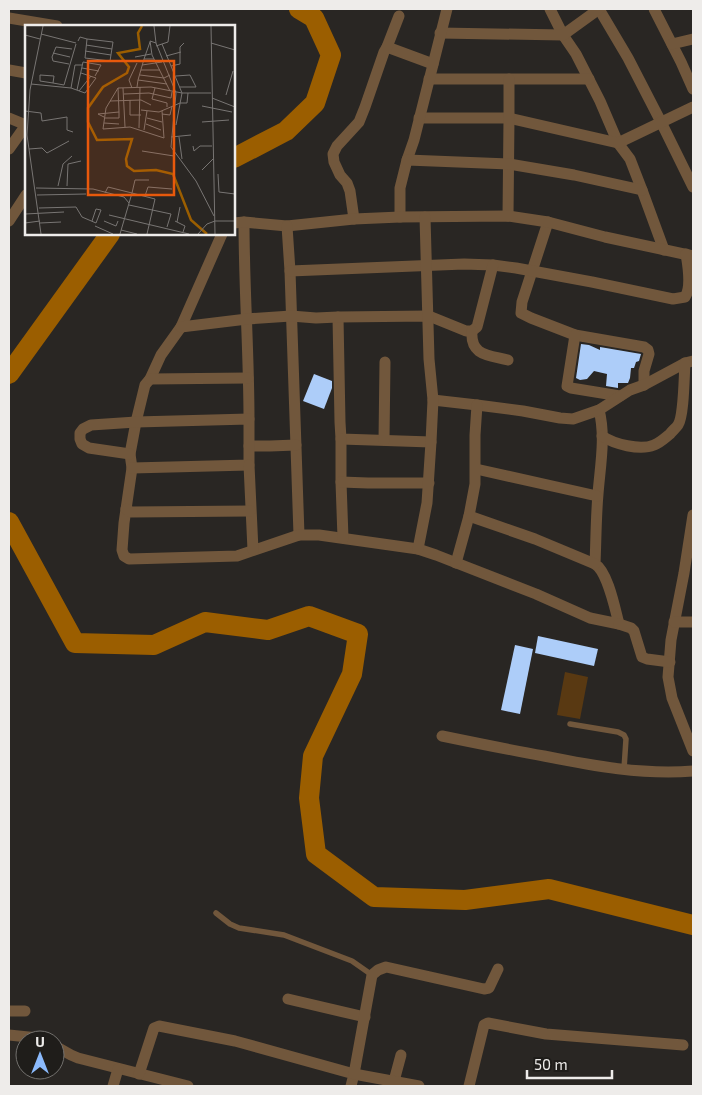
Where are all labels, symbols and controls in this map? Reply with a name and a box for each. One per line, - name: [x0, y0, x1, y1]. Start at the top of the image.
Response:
- inset map: [25, 25, 235, 235]
- north arrow: [15, 1030, 65, 1080]
- text: U: [35, 1033, 45, 1050]
- scale bar: [527, 1048, 612, 1080]
- text: 50 m: [534, 1055, 568, 1073]

